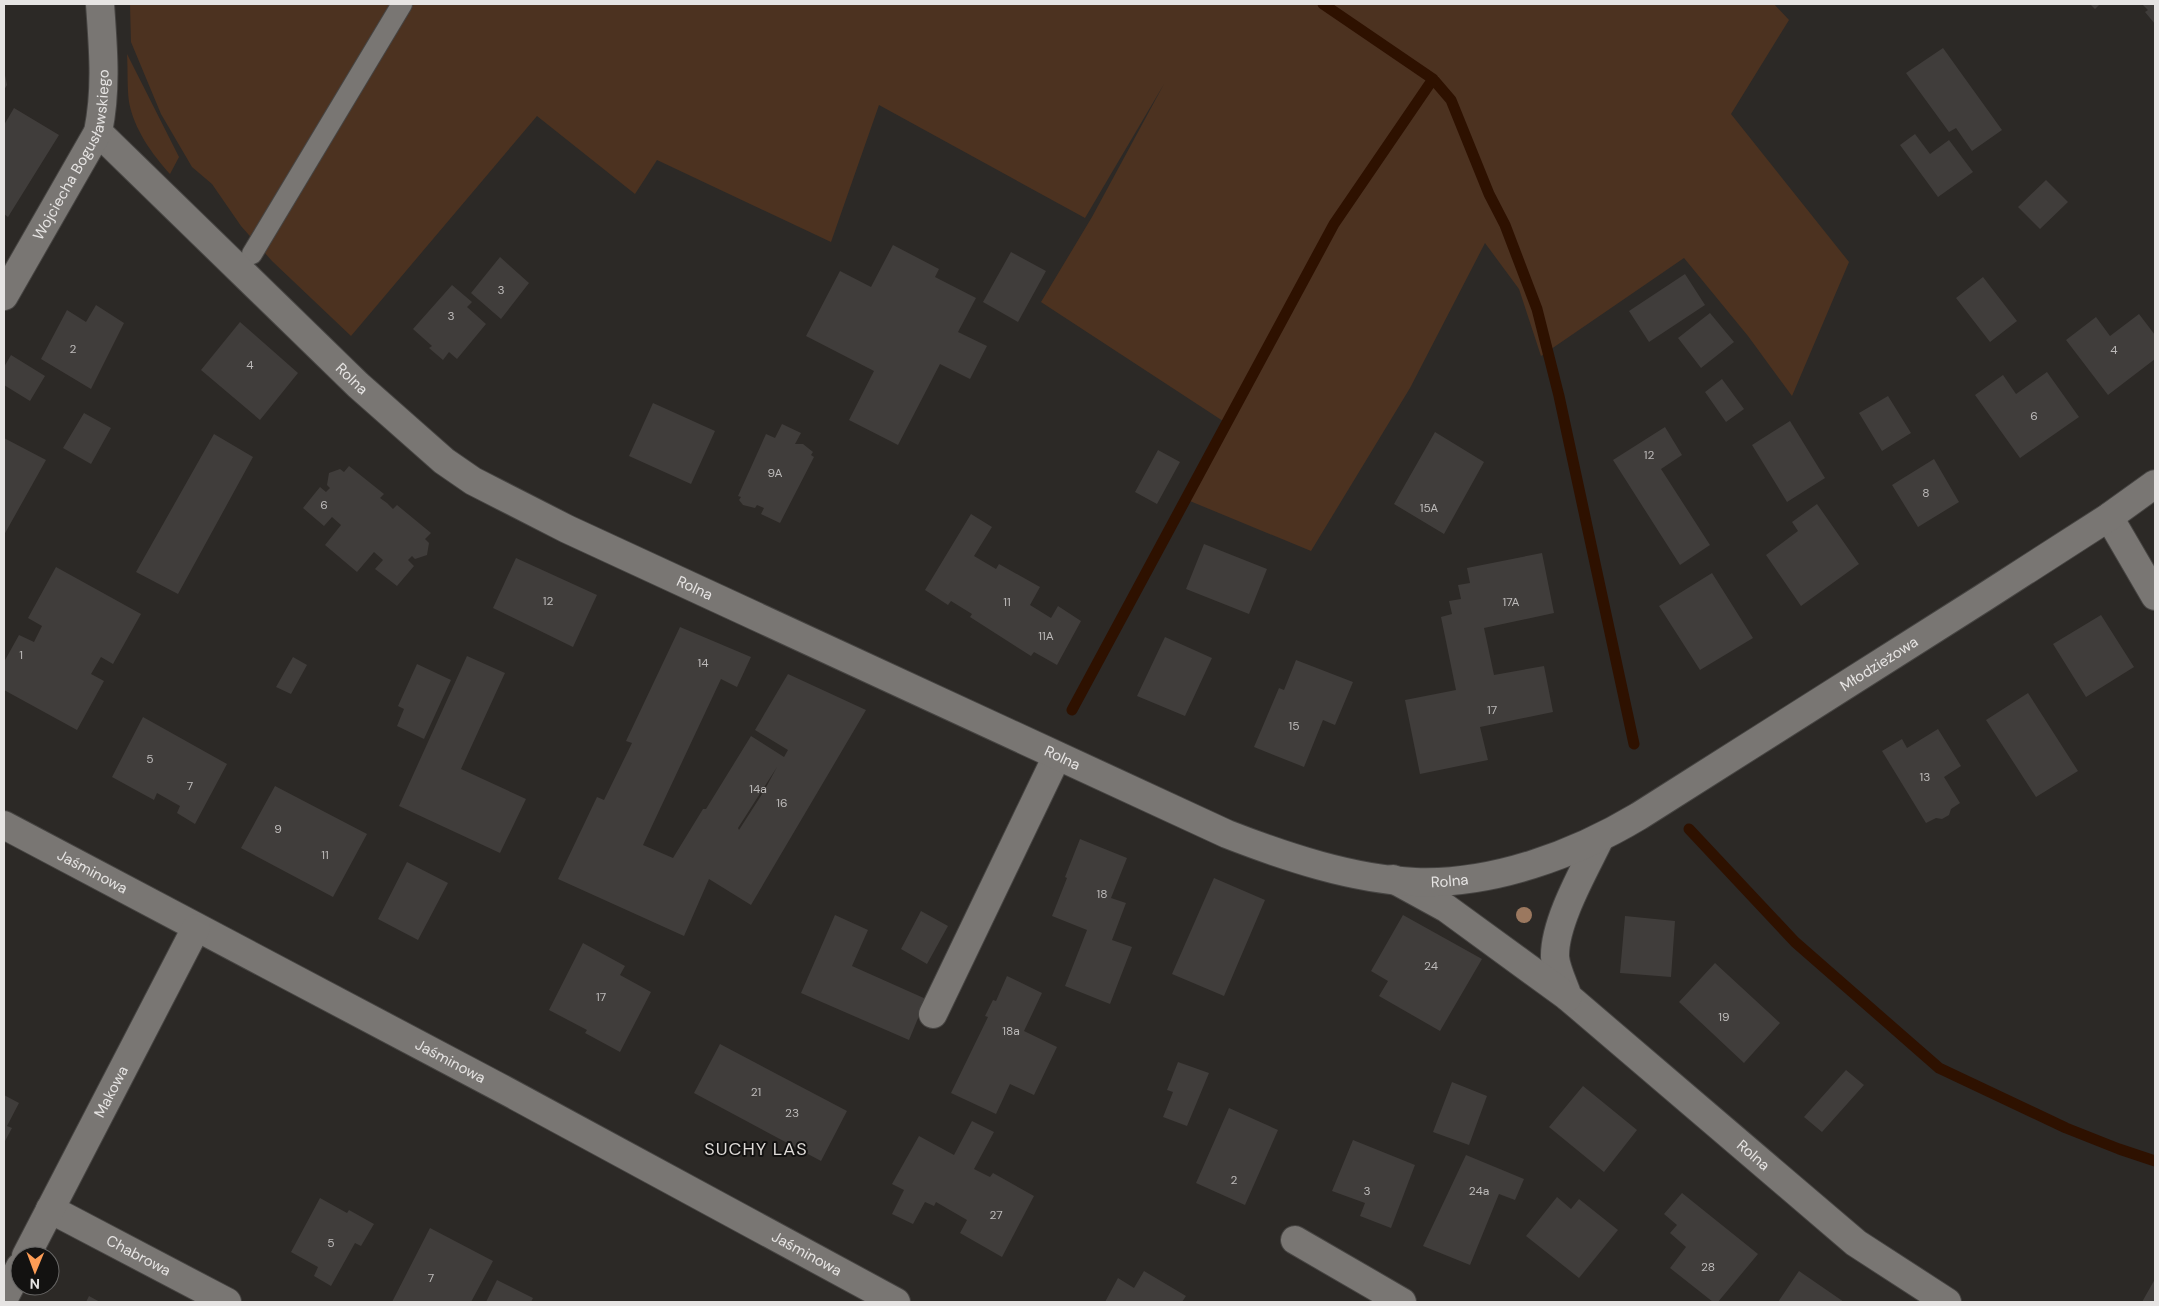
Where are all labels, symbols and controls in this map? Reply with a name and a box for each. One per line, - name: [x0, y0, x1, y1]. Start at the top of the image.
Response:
- street label: Wojciecha Bogusławskiego: [28, 69, 114, 244]
- house number: 3: [497, 282, 505, 298]
- house number: 3: [447, 308, 455, 324]
- house number: 2: [70, 341, 77, 357]
- house number: 4: [2110, 342, 2118, 358]
- house number: 4: [246, 357, 254, 373]
- street label: Rolna: [331, 359, 372, 399]
- house number: 6: [2030, 408, 2038, 424]
- house number: 12: [1644, 447, 1654, 463]
- house number: 9A: [768, 465, 782, 481]
- house number: 8: [1922, 485, 1930, 501]
- house number: 6: [320, 497, 328, 513]
- house number: 15A: [1420, 500, 1438, 516]
- street label: Rolna: [673, 571, 716, 605]
- house number: 12: [543, 593, 553, 609]
- house number: 11: [1003, 594, 1011, 610]
- house number: 17A: [1502, 594, 1520, 610]
- house number: 11A: [1038, 628, 1054, 644]
- street label: Młodzieżowa: [1836, 632, 1922, 696]
- house number: 1: [19, 647, 23, 663]
- house number: 14: [697, 655, 709, 671]
- house number: 17: [1487, 702, 1497, 718]
- house number: 15: [1288, 718, 1300, 734]
- street label: Rolna: [1041, 741, 1084, 775]
- house number: 5: [146, 751, 154, 767]
- house number: 13: [1920, 769, 1930, 785]
- house number: 7: [187, 778, 193, 794]
- house number: 14a: [749, 781, 767, 797]
- house number: 16: [776, 795, 788, 811]
- house number: 9: [274, 821, 282, 837]
- street label: Jaśminowa: [54, 845, 131, 899]
- house number: 11: [321, 847, 329, 863]
- street label: Rolna: [1431, 869, 1470, 892]
- house number: 18: [1096, 886, 1108, 902]
- house number: 24: [1424, 958, 1438, 974]
- house number: 17: [596, 989, 606, 1005]
- house number: 19: [1718, 1009, 1730, 1025]
- house number: 18a: [1002, 1023, 1020, 1039]
- street label: Jaśminowa: [412, 1034, 489, 1088]
- street label: Makowa: [89, 1062, 133, 1121]
- house number: 21: [751, 1084, 761, 1100]
- house number: 23: [785, 1105, 799, 1121]
- street label: Rolna: [1732, 1135, 1774, 1175]
- district label: SUCHY LAS: [704, 1137, 808, 1161]
- house number: 2: [1231, 1172, 1238, 1188]
- house number: 3: [1363, 1183, 1371, 1199]
- house number: 24a: [1469, 1183, 1489, 1199]
- house number: 27: [989, 1207, 1003, 1223]
- street label: Jaśminowa: [768, 1227, 845, 1281]
- street label: Chabrowa: [103, 1230, 174, 1281]
- house number: 5: [327, 1235, 335, 1251]
- north arrow: [10, 1246, 60, 1296]
- house number: 28: [1701, 1259, 1715, 1275]
- house number: 7: [428, 1270, 434, 1286]
- text: N: [30, 1275, 40, 1293]

